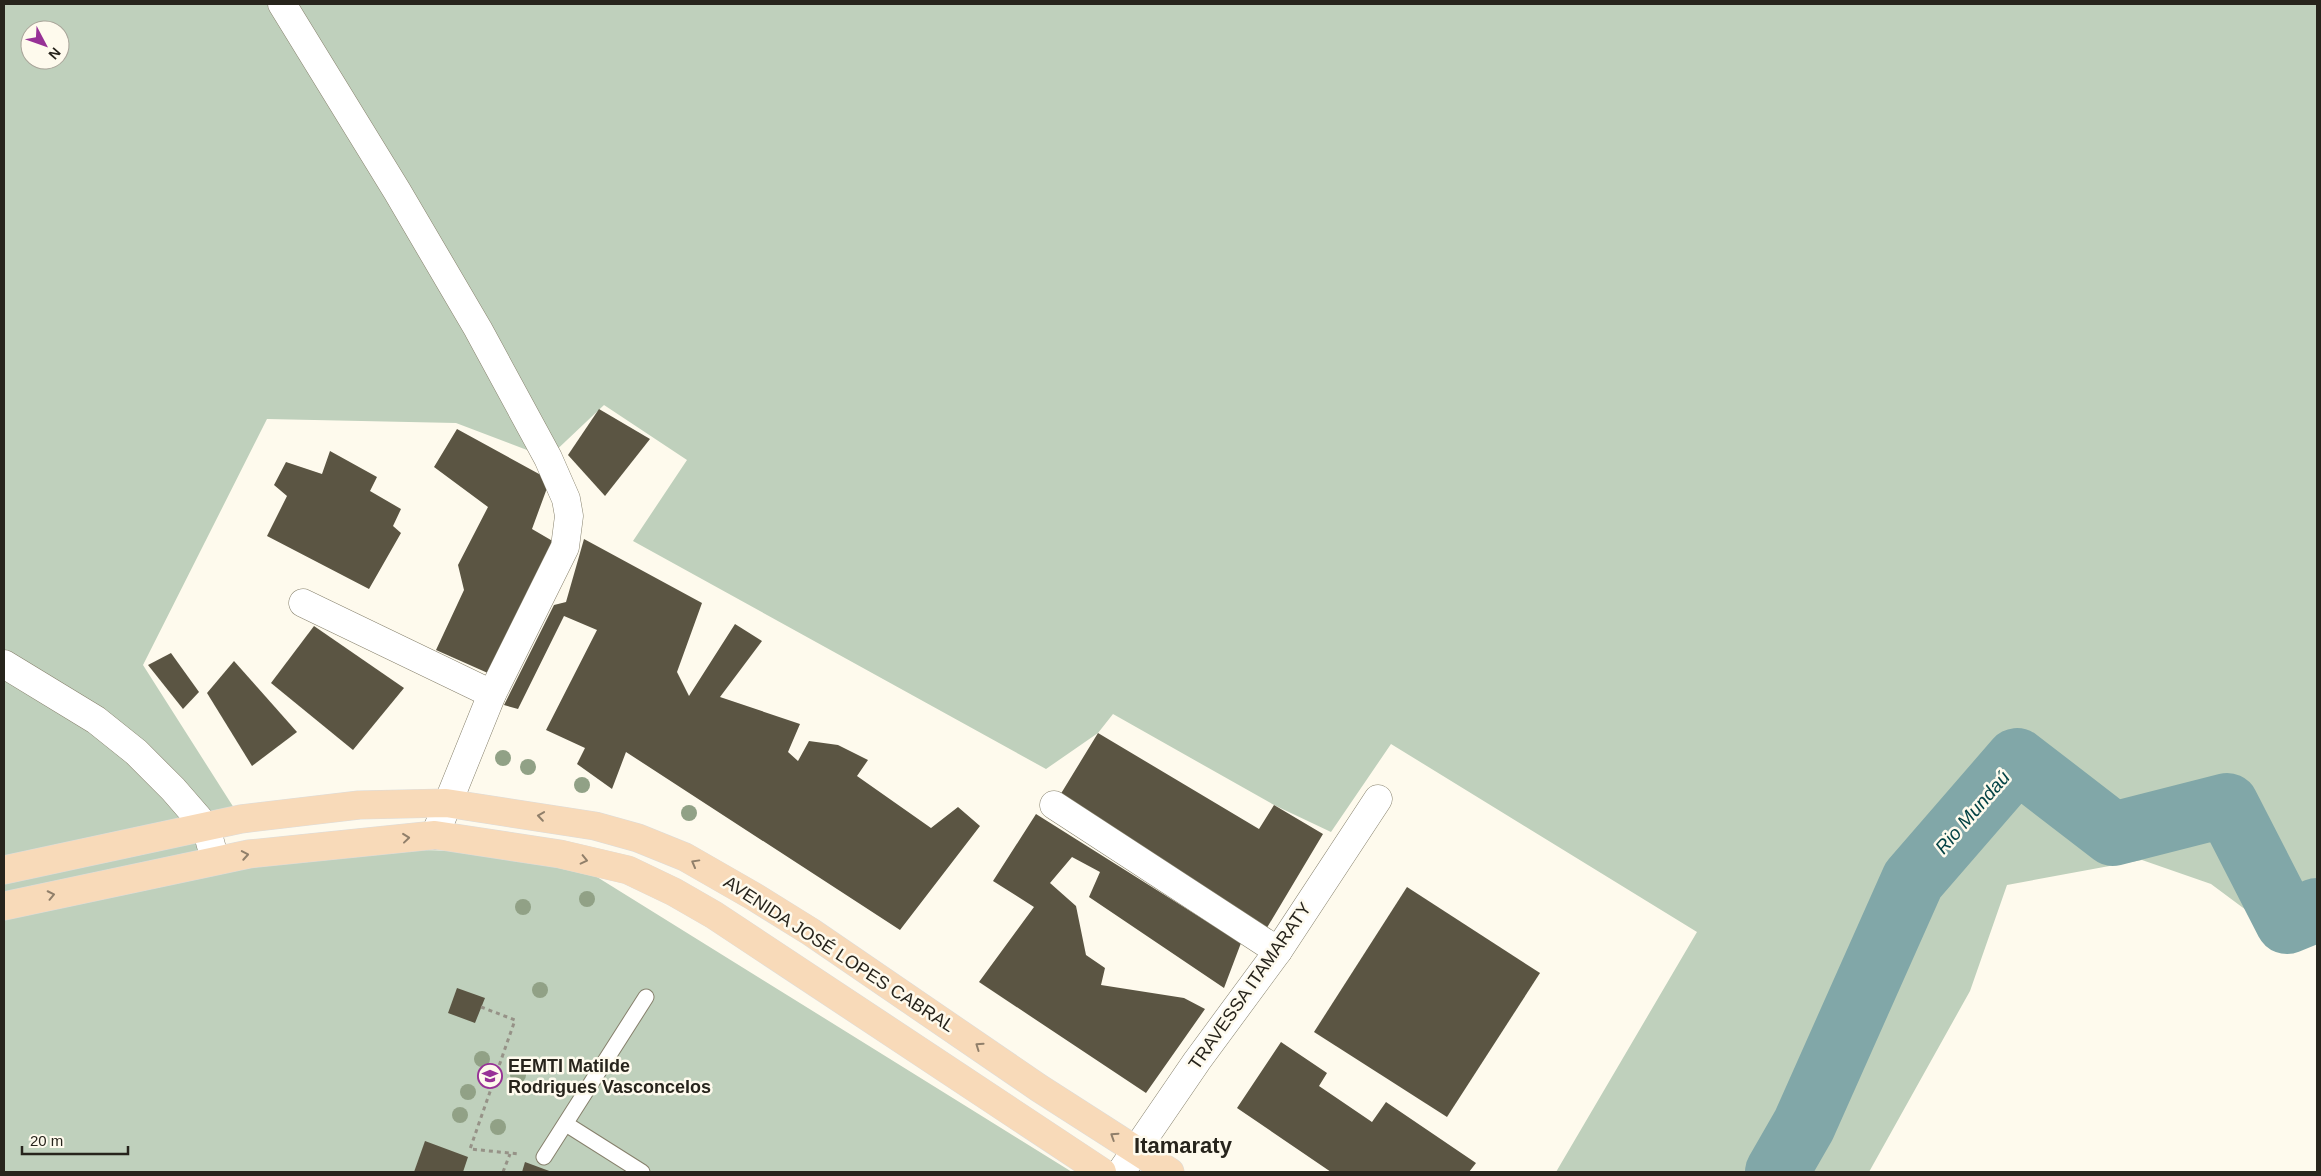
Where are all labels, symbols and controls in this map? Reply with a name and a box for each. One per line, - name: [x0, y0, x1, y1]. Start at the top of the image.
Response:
- north arrow: [20, 20, 70, 70]
- text: N: [45, 44, 64, 63]
- water label: Rio Mundaú: [1931, 766, 2014, 858]
- one-way arrow: [536, 811, 544, 822]
- one-way arrow: [403, 833, 411, 844]
- one-way arrow: [240, 850, 249, 860]
- one-way arrow: [580, 854, 588, 865]
- one-way arrow: [692, 859, 701, 869]
- street label: AVENIDA JOSÉ LOPES CABRAL: [720, 872, 958, 1036]
- one-way arrow: [47, 890, 56, 901]
- street label: TRAVESSA ITAMARATY: [1185, 899, 1315, 1073]
- one-way arrow: [975, 1043, 985, 1052]
- place label: EEMTI Matilde Rodrigues Vasconcelos: [508, 1056, 711, 1097]
- school or university icon: EEMTI Matilde Rodrigues Vasconcelos: [477, 1063, 503, 1089]
- scale bar: [22, 1124, 129, 1156]
- text: 20 m: [30, 1132, 63, 1149]
- one-way arrow: [1111, 1132, 1120, 1142]
- district label: Itamaraty: [1134, 1133, 1233, 1158]

